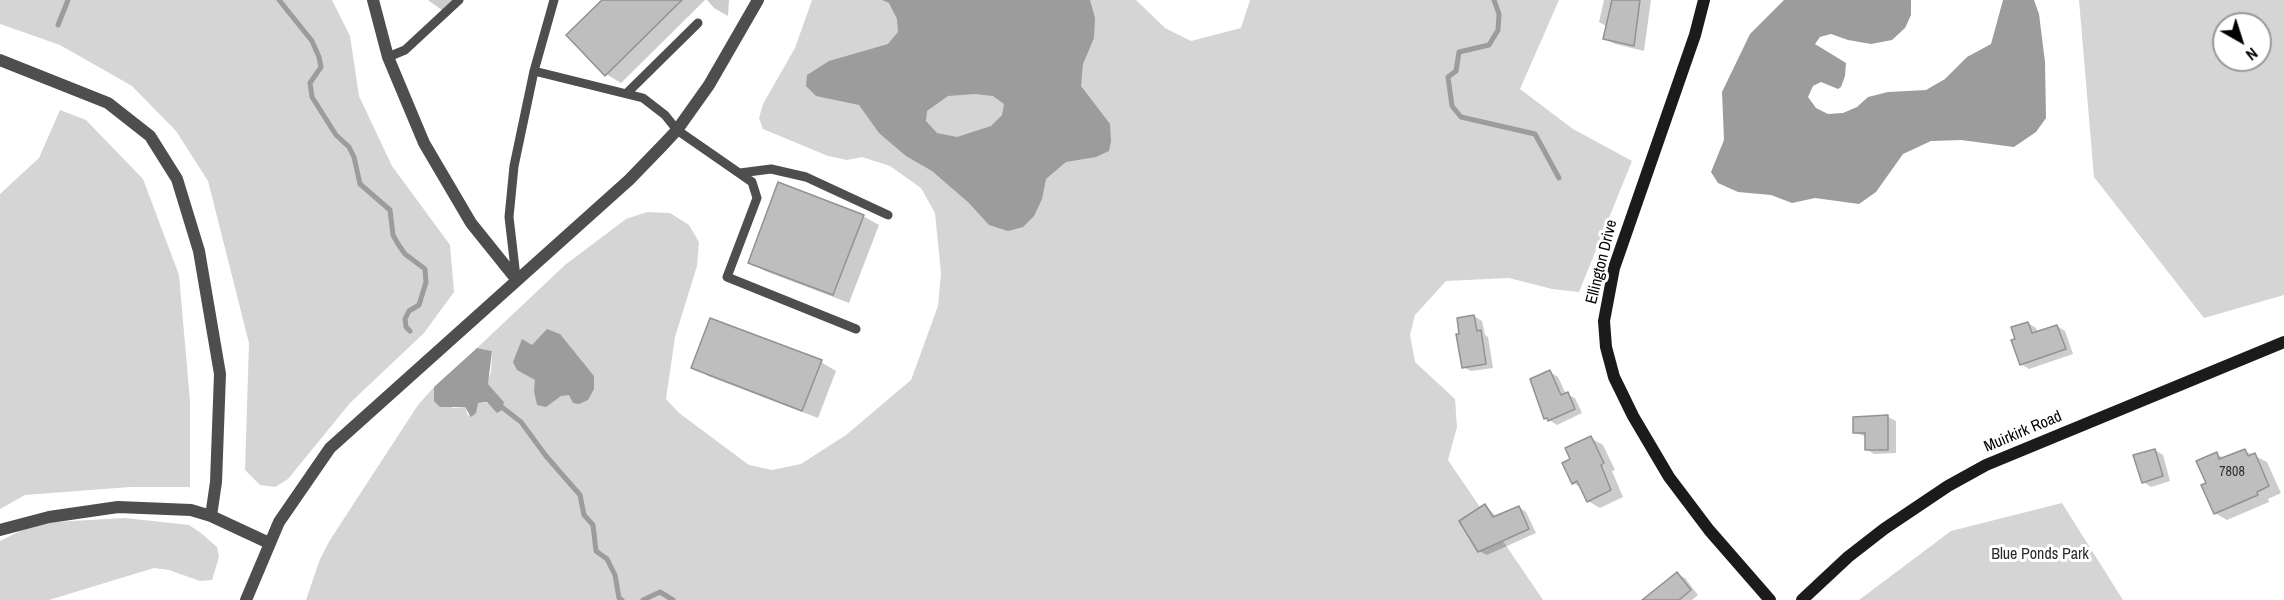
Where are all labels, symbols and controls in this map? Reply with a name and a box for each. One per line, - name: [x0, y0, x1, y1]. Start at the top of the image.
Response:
- north arrow: [2212, 12, 2272, 72]
- text: N: [2241, 43, 2263, 66]
- street label: Ellington Drive: [1582, 218, 1622, 306]
- street label: Muirkirk Road: [1981, 407, 2065, 457]
- house number: 7808: [2219, 464, 2245, 480]
- park label: Blue Ponds Park: [1991, 545, 2089, 565]

